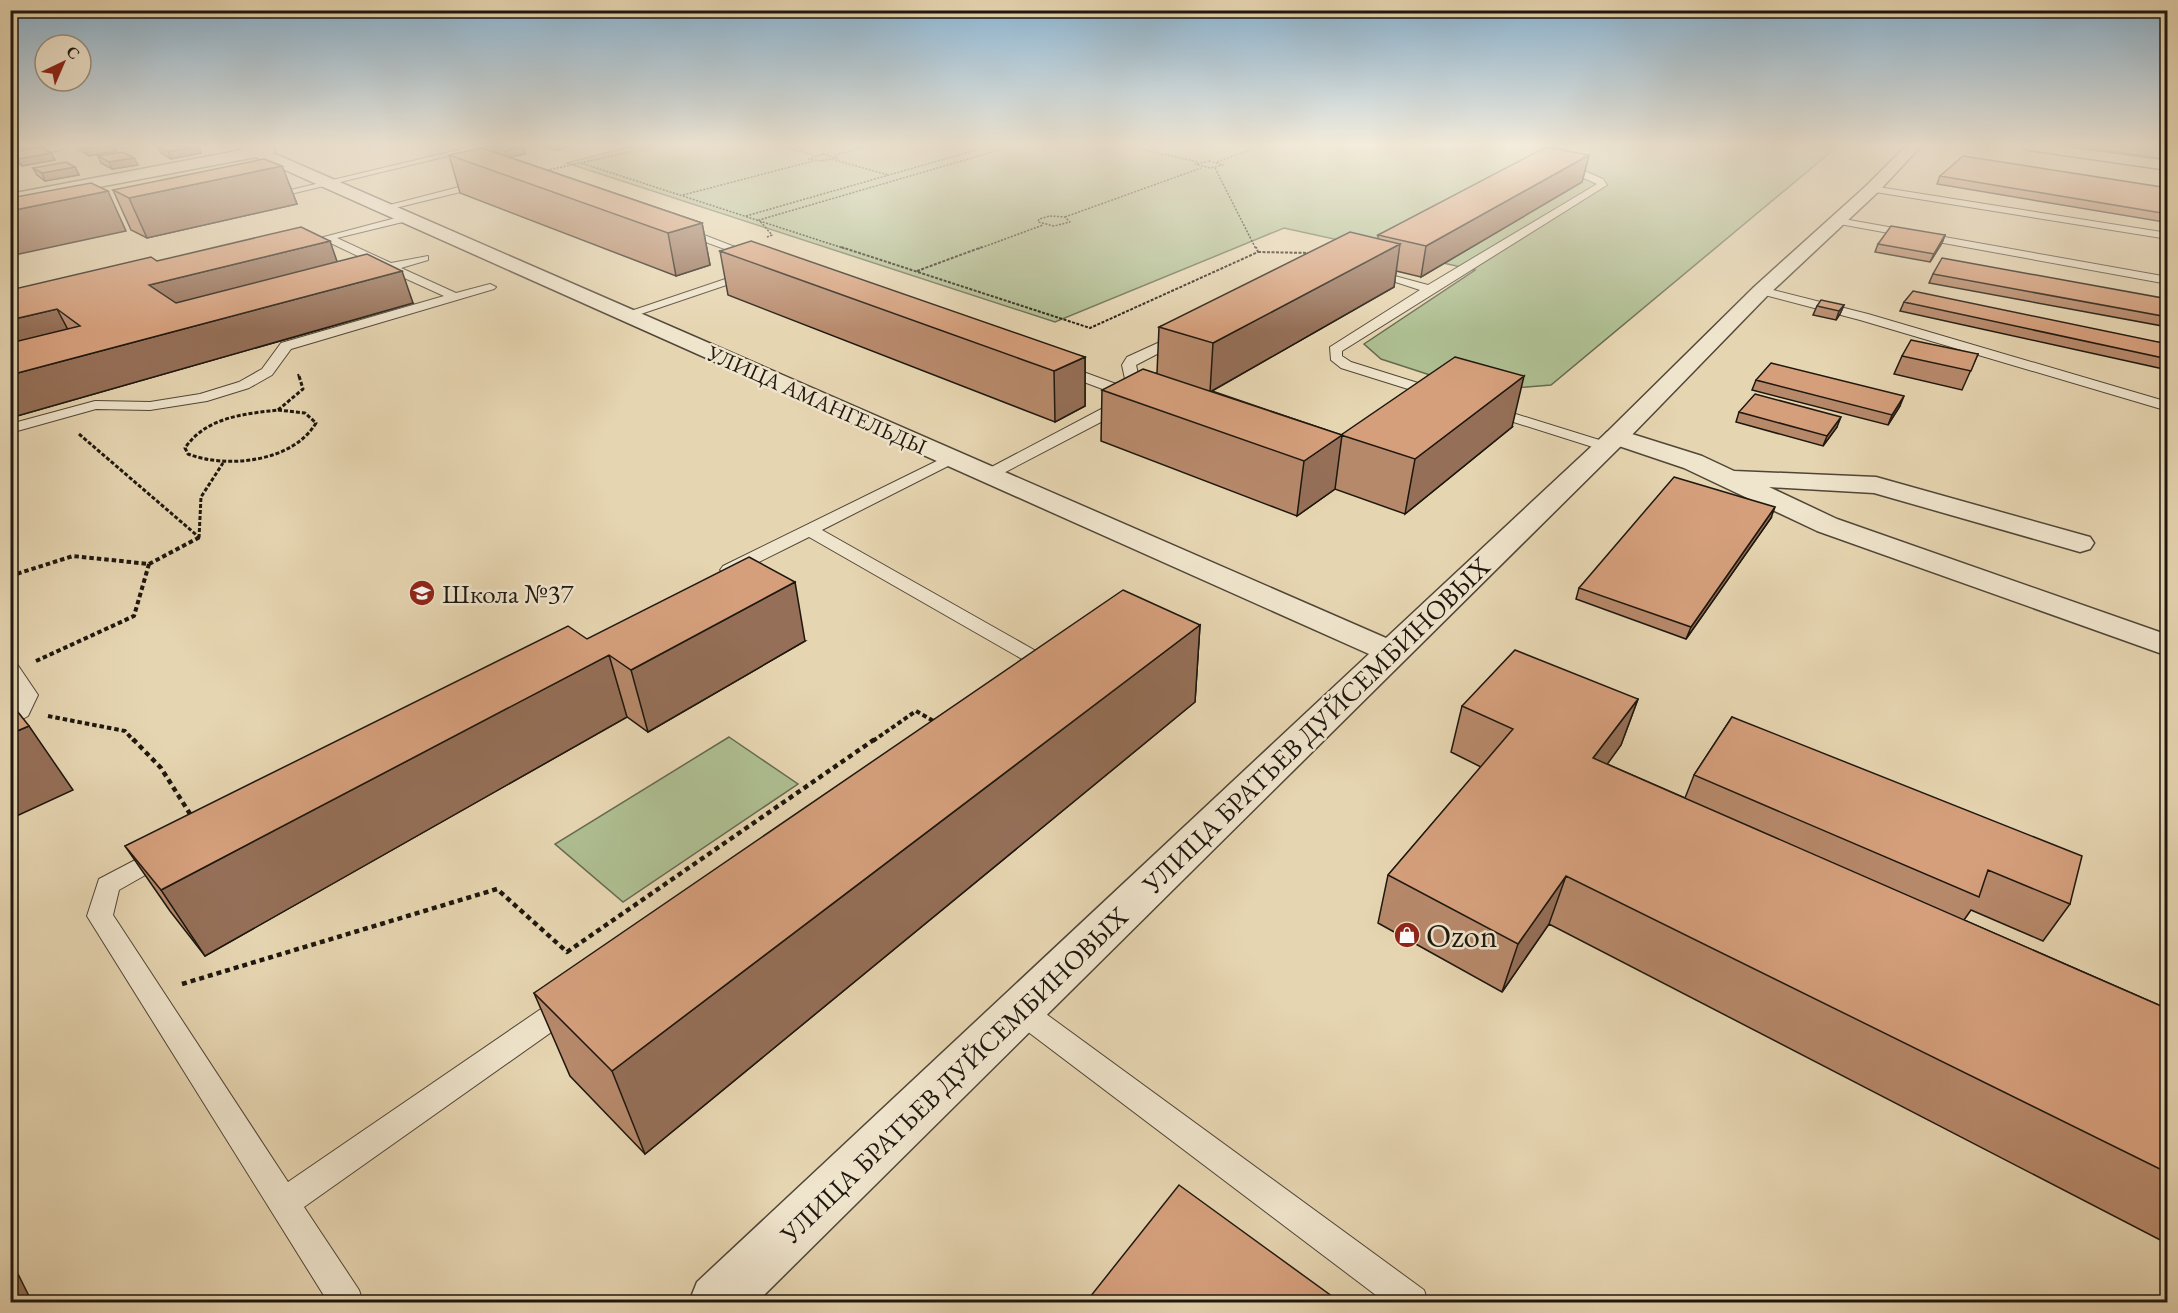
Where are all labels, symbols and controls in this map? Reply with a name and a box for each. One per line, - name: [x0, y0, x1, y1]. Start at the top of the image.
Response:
- north arrow: [33, 33, 93, 93]
- text: С: [62, 41, 84, 64]
- street label: УЛИЦА АМАНГЕЛЬДЫ: [702, 338, 931, 462]
- street label: УЛИЦА БРАТЬЕВ ДУЙСЕМБИНОВЫХ: [1134, 549, 1497, 902]
- place label: Школа №37: [442, 576, 575, 611]
- school or university icon: Школа №37: [407, 578, 437, 608]
- street label: УЛИЦА БРАТЬЕВ ДУЙСЕМБИНОВЫХ: [772, 899, 1135, 1252]
- place label: Ozon: [1426, 914, 1497, 957]
- shop icon: Ozon: [1392, 920, 1422, 950]

